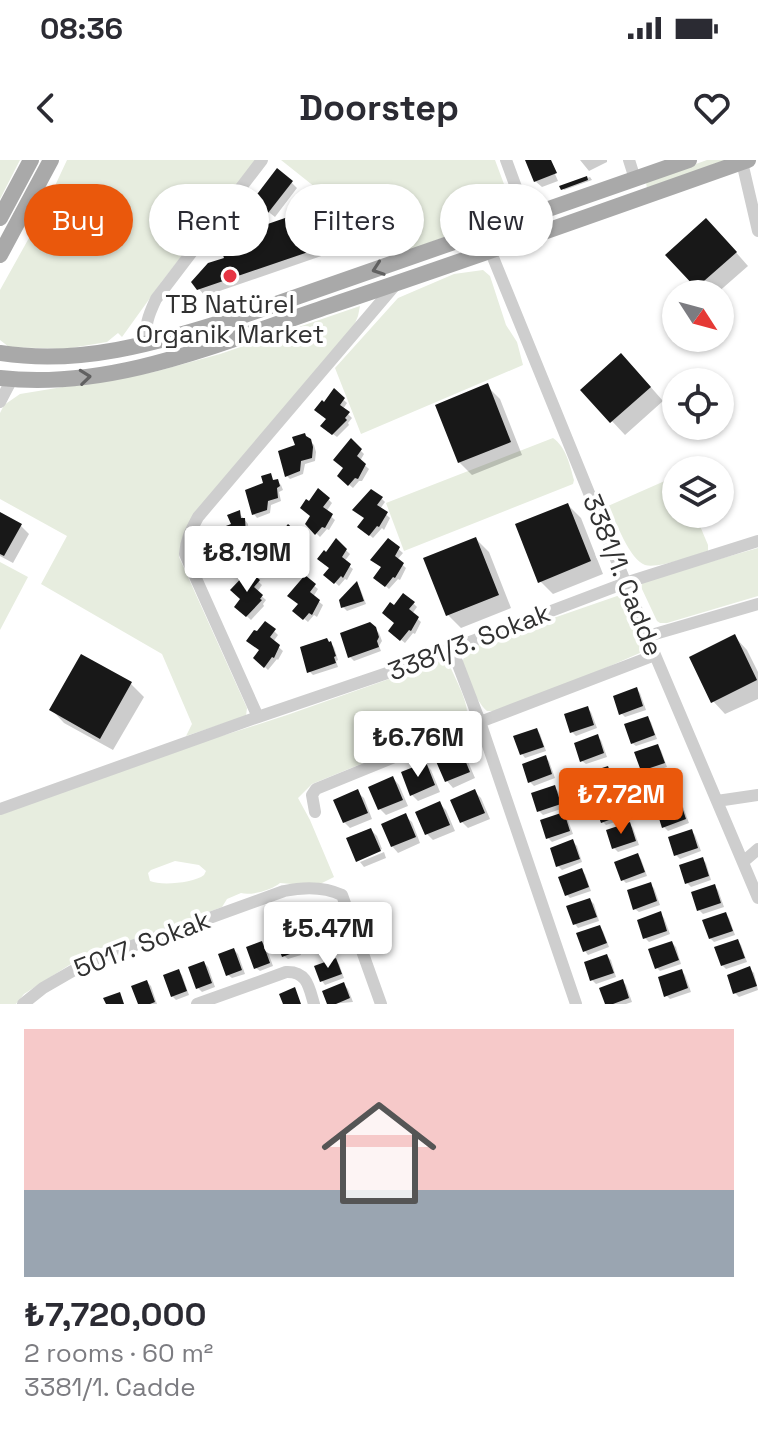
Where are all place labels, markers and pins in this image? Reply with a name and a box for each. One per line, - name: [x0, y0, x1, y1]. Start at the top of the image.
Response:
- marker: TB Natürel Organik Market: [221, 267, 239, 285]
- place label: TB Natürel Organik Market: [136, 287, 324, 351]
- pin: ₺8.19M: [182, 526, 312, 594]
- pin: ₺6.76M: [353, 711, 483, 779]
- pin: ₺7.72M: [556, 768, 686, 836]
- pin: ₺5.47M: [263, 902, 393, 970]

